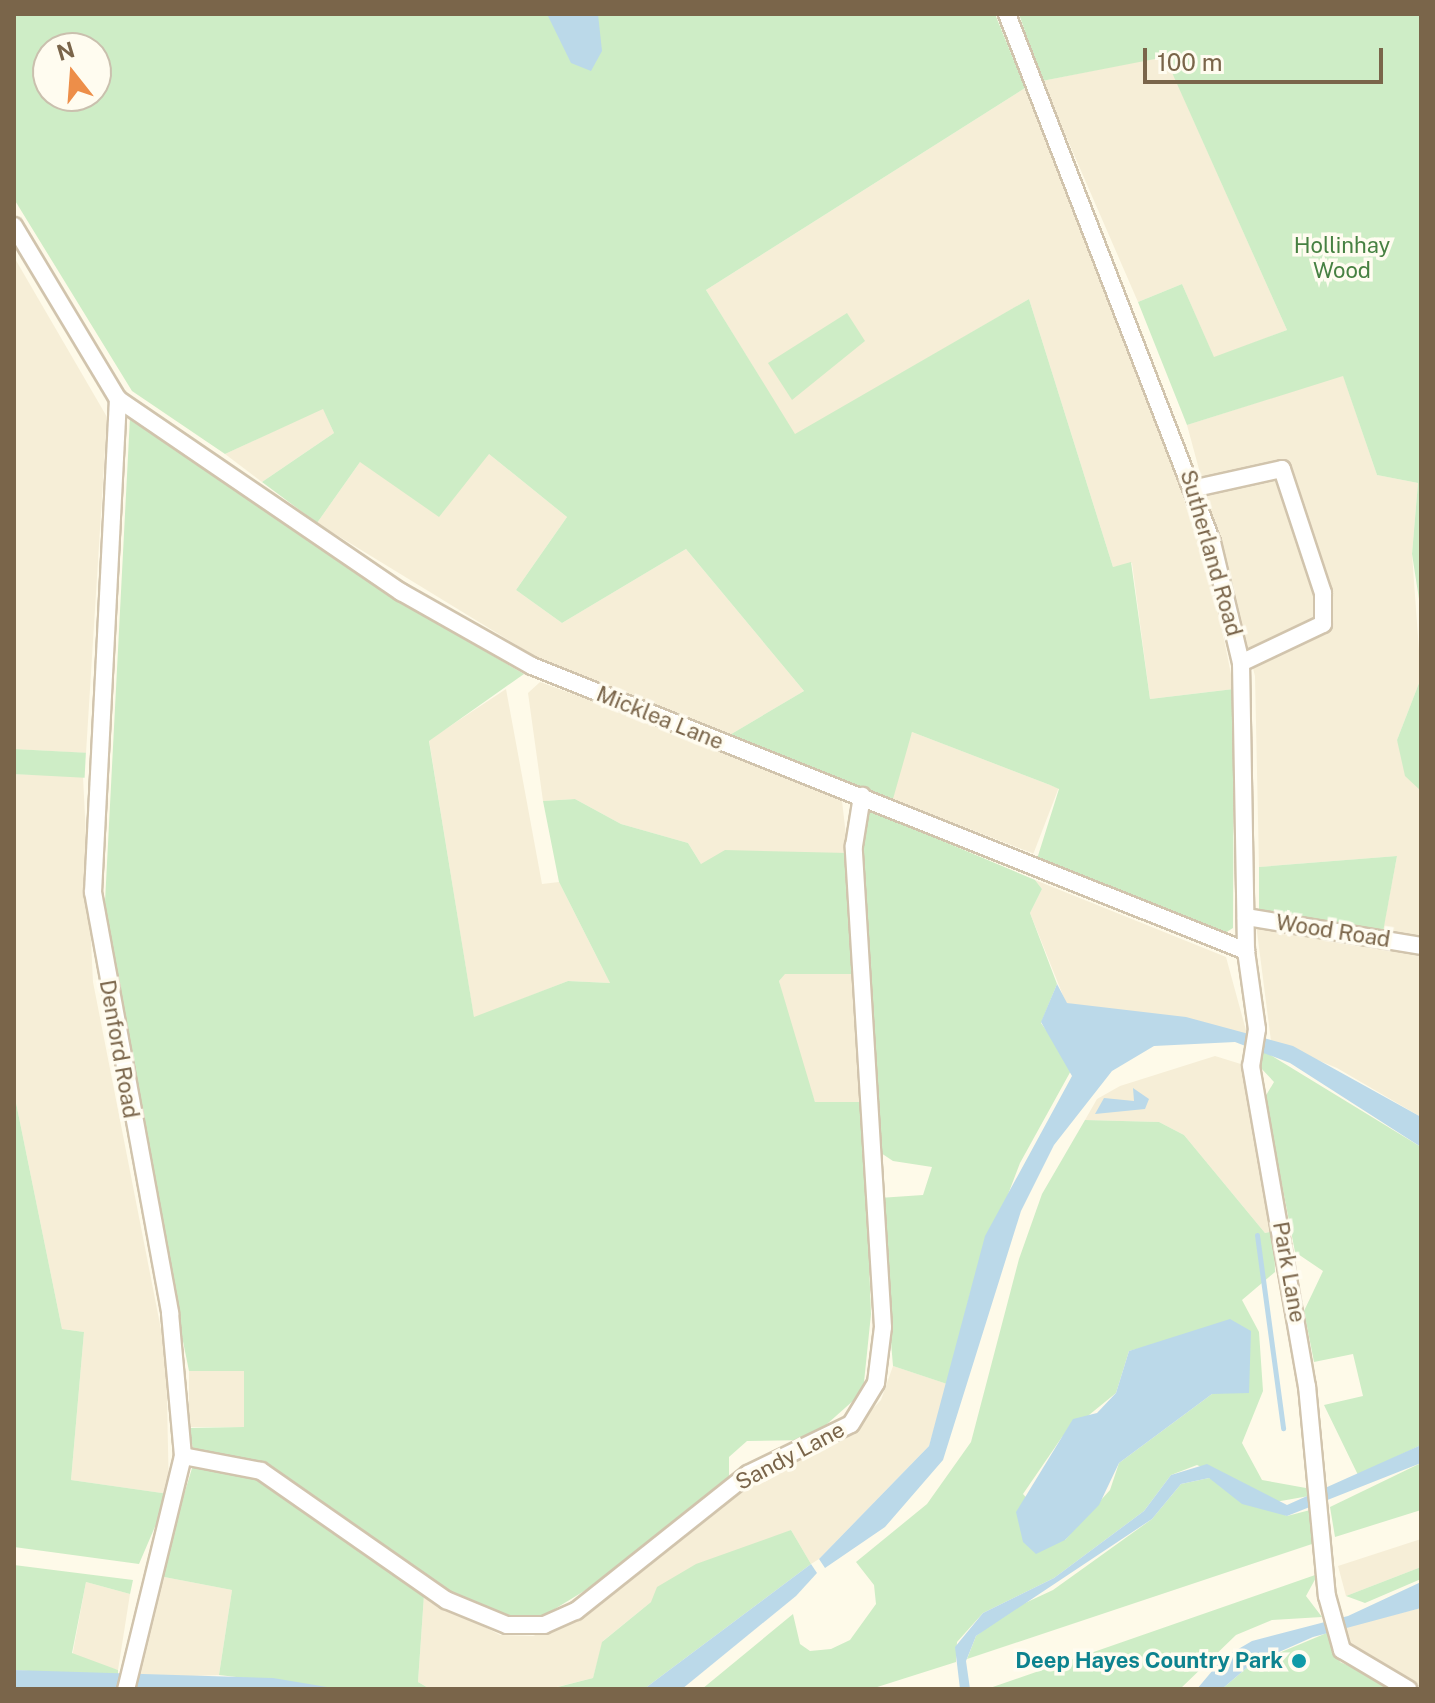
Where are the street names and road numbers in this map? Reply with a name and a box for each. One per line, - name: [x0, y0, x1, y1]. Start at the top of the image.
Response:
- street label: Sutherland Road: [1175, 467, 1247, 639]
- street label: Micklea Lane: [593, 681, 727, 755]
- street label: Wood Road: [1274, 909, 1392, 953]
- street label: Denford Road: [94, 978, 144, 1120]
- street label: Park Lane: [1267, 1220, 1311, 1324]
- street label: Sandy Lane: [731, 1416, 849, 1496]

